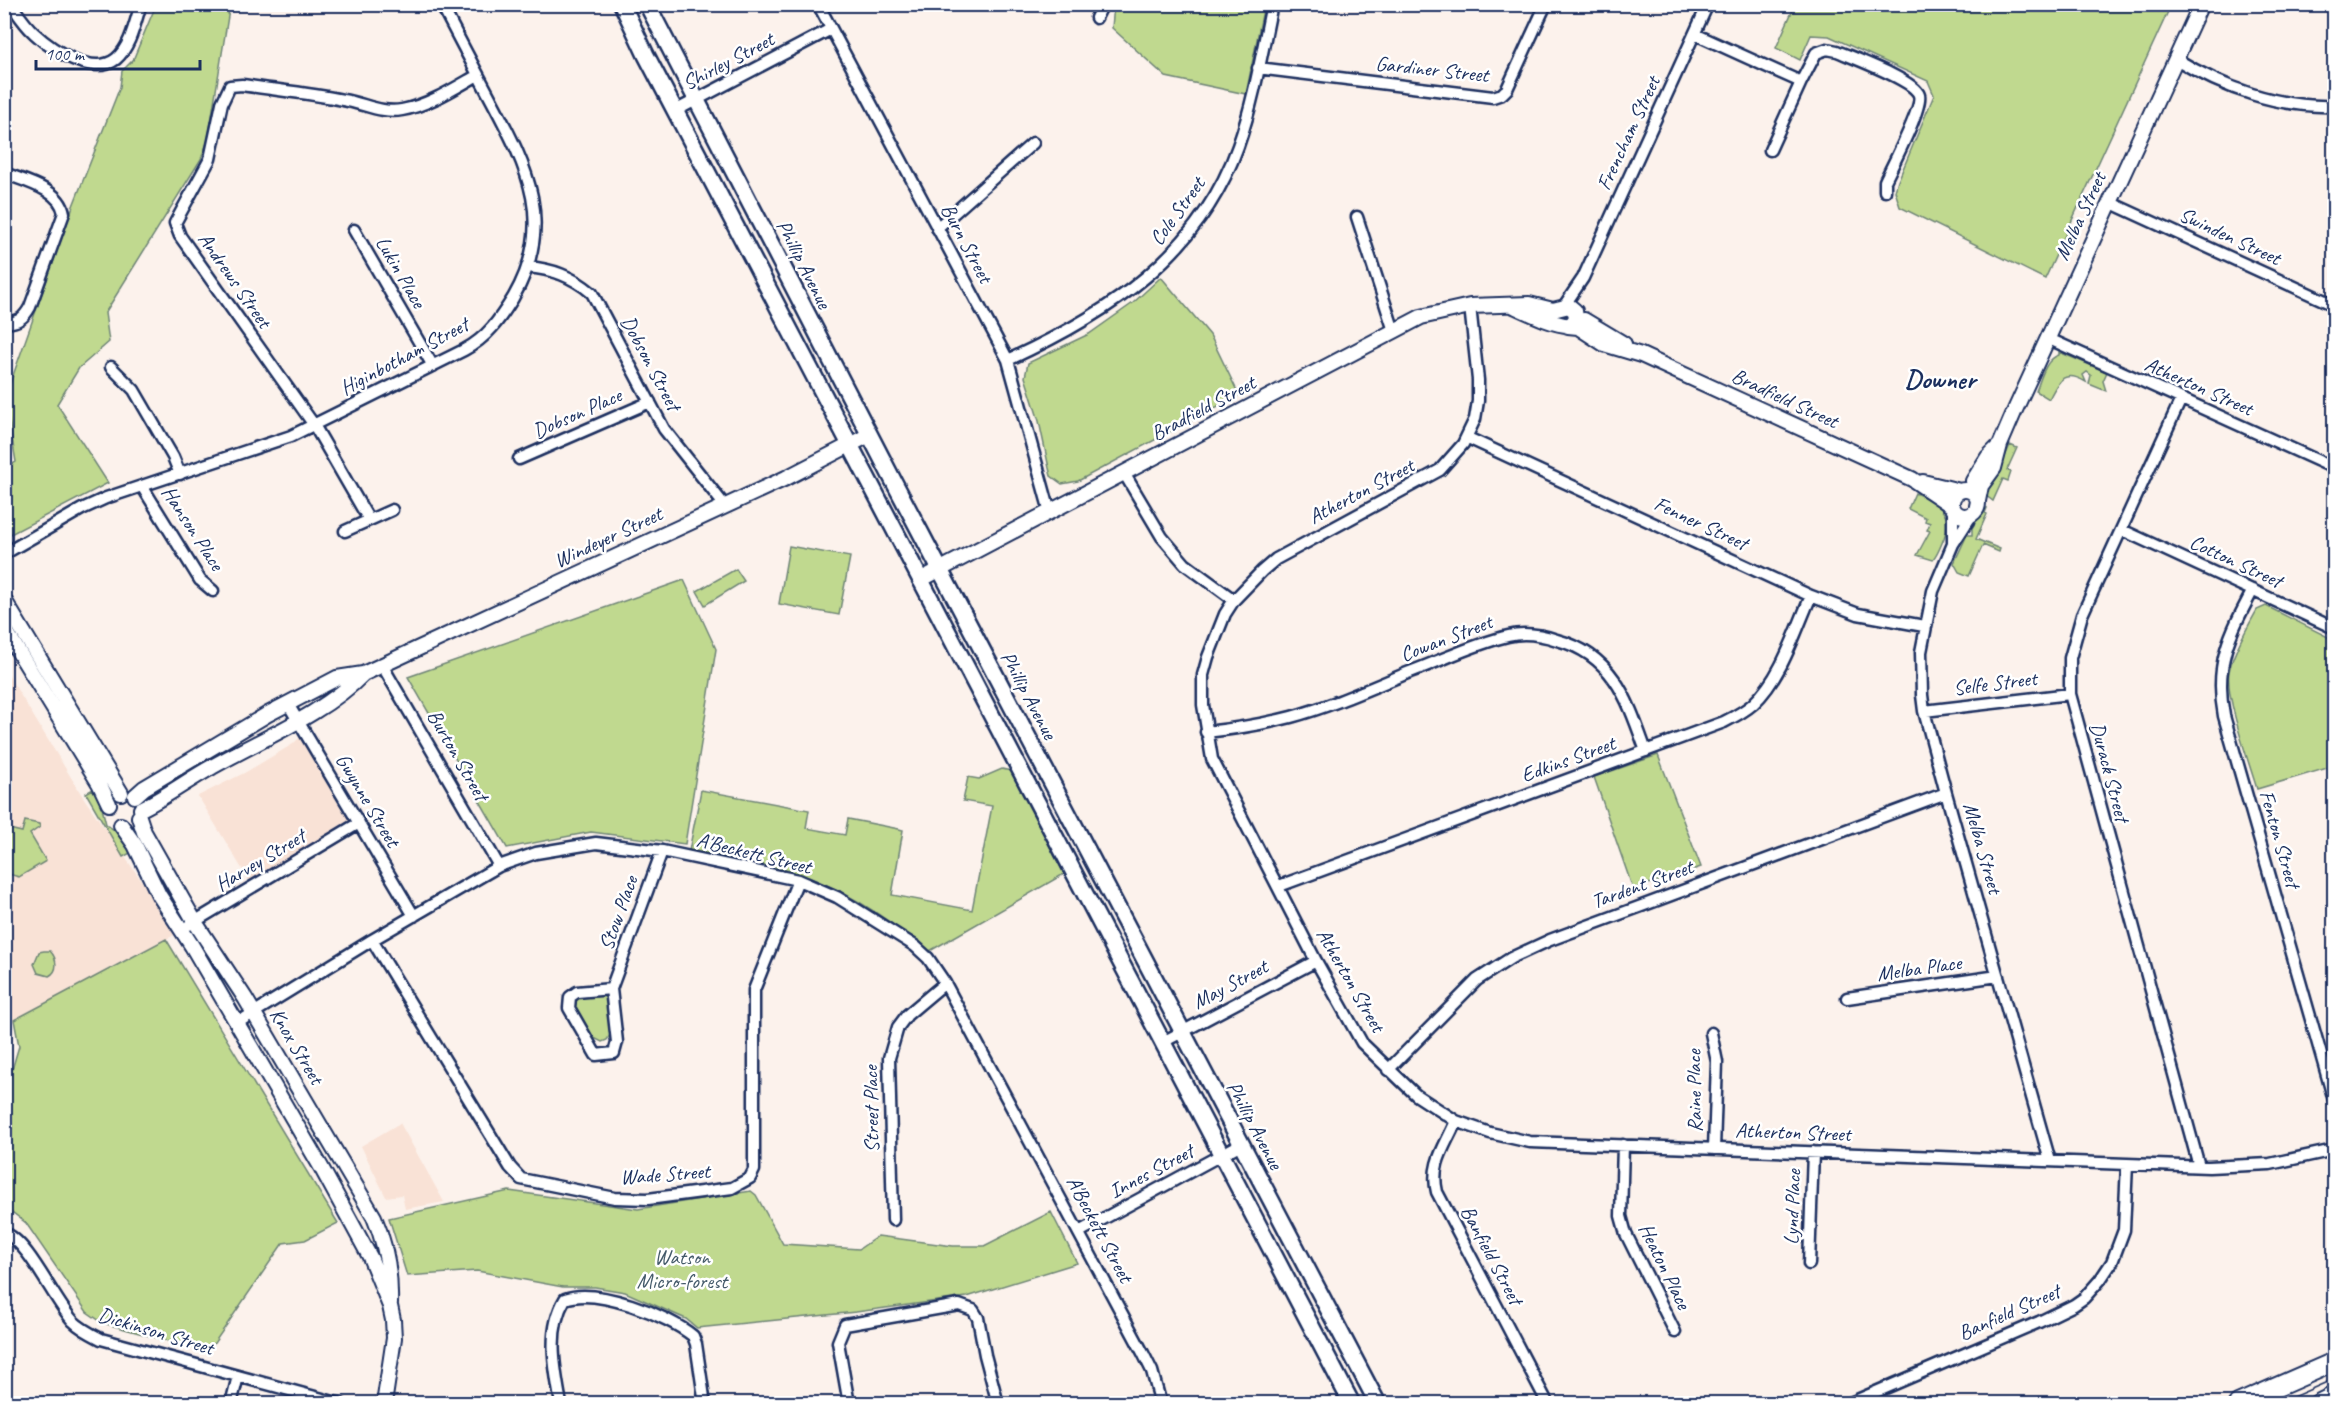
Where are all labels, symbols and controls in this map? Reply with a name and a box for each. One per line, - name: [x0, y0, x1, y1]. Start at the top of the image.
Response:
- street label: Shirley Street: [678, 25, 780, 96]
- scale bar: [36, 33, 200, 71]
- text: 100 m: [45, 43, 86, 65]
- street label: Gardiner Street: [1374, 50, 1492, 88]
- street label: Frencham Street: [1590, 70, 1667, 194]
- street label: Melba Street: [2048, 166, 2112, 264]
- street label: Cole Street: [1144, 170, 1212, 250]
- street label: Burn Street: [935, 199, 1000, 289]
- street label: Swinden Street: [2175, 201, 2287, 272]
- street label: Phillip Avenue: [771, 215, 838, 314]
- street label: Andrews Street: [193, 227, 279, 335]
- street label: Lukin Place: [370, 231, 433, 314]
- street label: Higinbotham Street: [335, 310, 475, 401]
- street label: Dobson Street: [615, 311, 688, 418]
- street label: Atherton Street: [2141, 351, 2259, 422]
- street label: Bradfield Street: [1728, 362, 1844, 435]
- district label: Downer: [1905, 362, 1979, 396]
- street label: Bradfield Street: [1146, 369, 1261, 446]
- street label: Dobson Place: [529, 381, 627, 444]
- street label: Atherton Street: [1304, 451, 1420, 530]
- street label: Hanson Place: [156, 481, 231, 577]
- street label: Fenner Street: [1650, 490, 1755, 557]
- street label: Windeyer Street: [550, 500, 668, 573]
- street label: Cotton Street: [2186, 528, 2289, 595]
- street label: Cowan Street: [1396, 608, 1497, 667]
- street label: Phillip Avenue: [995, 646, 1064, 745]
- street label: Selfe Street: [1952, 665, 2040, 701]
- street label: Burton Street: [422, 705, 496, 808]
- street label: Durack Street: [2084, 719, 2137, 827]
- street label: Edkins Street: [1518, 729, 1620, 788]
- street label: Gwynne Street: [330, 749, 407, 853]
- street label: Fenton Street: [2254, 787, 2307, 894]
- street label: Melba Street: [1958, 799, 2009, 899]
- street label: Harvey Street: [210, 821, 312, 897]
- street label: A'Beckett Street: [694, 826, 816, 880]
- street label: Tardent Street: [1588, 853, 1698, 914]
- street label: Stow Place: [593, 871, 644, 954]
- street label: Atherton Street: [1311, 923, 1392, 1038]
- street label: Melba Place: [1875, 949, 1965, 987]
- street label: May Street: [1188, 952, 1274, 1015]
- street label: Knox Street: [264, 1003, 331, 1090]
- street label: Raine Place: [1680, 1048, 1708, 1133]
- street label: Street Place: [857, 1063, 885, 1153]
- street label: Phillip Avenue: [1221, 1076, 1290, 1175]
- street label: Atherton Street: [1735, 1117, 1853, 1147]
- street label: Innes Street: [1104, 1137, 1200, 1204]
- street label: Wade Street: [619, 1158, 713, 1190]
- street label: Lynd Place: [1778, 1168, 1806, 1245]
- street label: A'Beckett Street: [1061, 1171, 1140, 1289]
- street label: Banfield Street: [1455, 1201, 1530, 1312]
- street label: Heaton Place: [1633, 1219, 1698, 1314]
- park label: Watson Micro-forest: [637, 1244, 729, 1294]
- street label: Banfield Street: [1954, 1277, 2067, 1346]
- street label: Dickinson Street: [95, 1301, 219, 1361]

